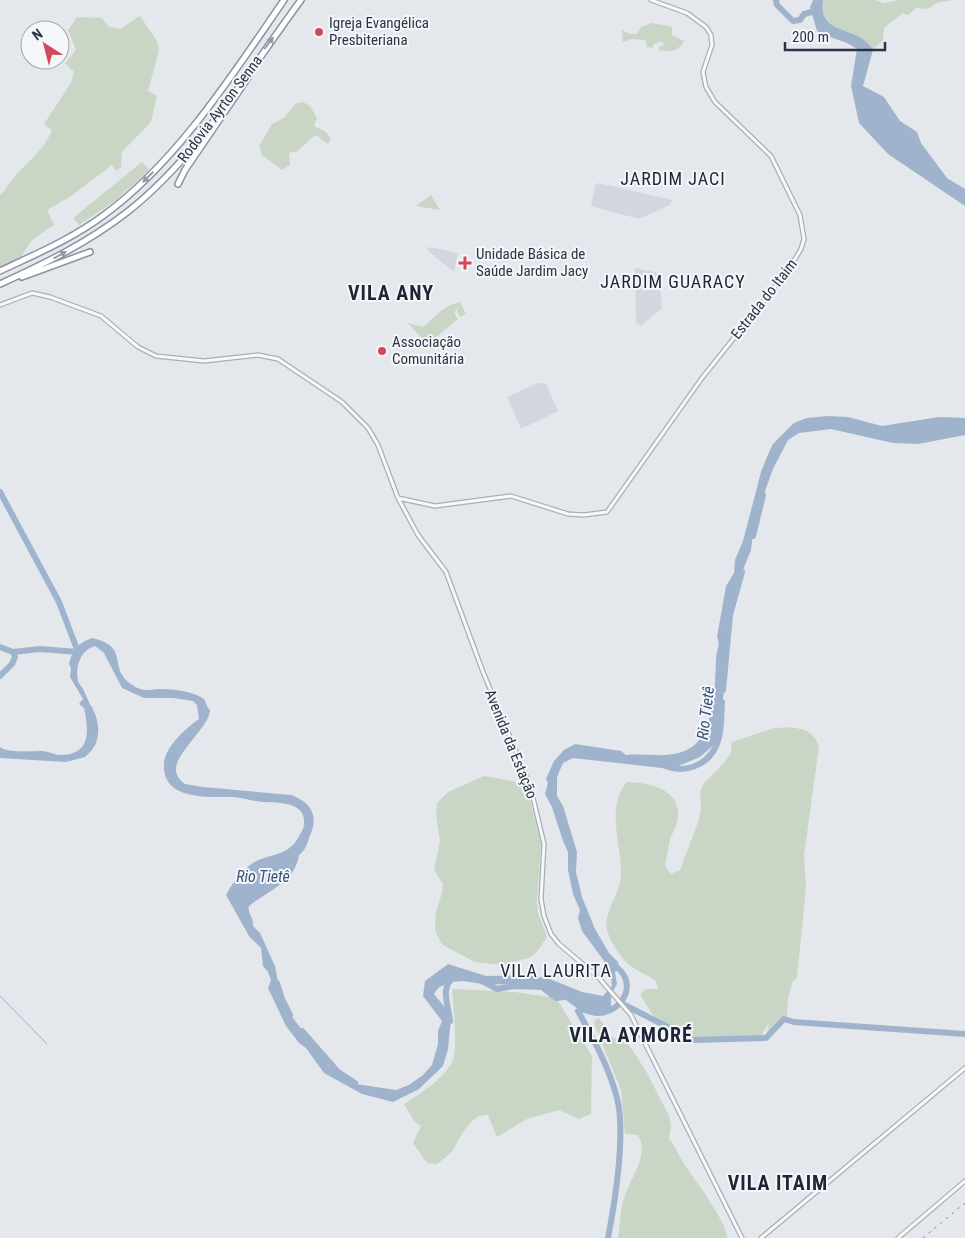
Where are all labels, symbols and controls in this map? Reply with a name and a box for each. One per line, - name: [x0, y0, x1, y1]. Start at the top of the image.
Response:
- place label: Igreja Evangélica Presbiteriana: [329, 14, 429, 49]
- north arrow: [20, 20, 70, 70]
- scale bar: [785, 20, 885, 52]
- text: N: [29, 25, 46, 43]
- marker: Igreja Evangélica Presbiteriana: [313, 26, 325, 38]
- text: 200 m: [792, 28, 829, 46]
- one-way arrow: [264, 36, 274, 49]
- street label: Rodovia Ayrton Senna: [174, 52, 266, 166]
- district label: JARDIM JACI: [620, 168, 726, 189]
- one-way arrow: [142, 171, 154, 183]
- place label: Unidade Básica de Saúde Jardim Jacy: [476, 245, 588, 280]
- one-way arrow: [53, 251, 66, 260]
- street label: Estrada do Itaim: [727, 255, 801, 343]
- marker: Unidade Básica de Saúde Jardim Jacy: [458, 256, 472, 270]
- district label: JARDIM GUARACY: [600, 271, 746, 292]
- district label: VILA ANY: [348, 281, 434, 305]
- place label: Associação Comunitária: [392, 333, 464, 368]
- marker: Associação Comunitária: [376, 345, 388, 357]
- water label: Rio Tietê: [693, 685, 718, 741]
- street label: Avenida da Estação: [481, 687, 541, 801]
- water label: Rio Tietê: [236, 867, 290, 886]
- district label: VILA LAURITA: [500, 960, 612, 981]
- district label: VILA AYMORÉ: [569, 1023, 693, 1047]
- district label: VILA ITAIM: [728, 1171, 828, 1195]

